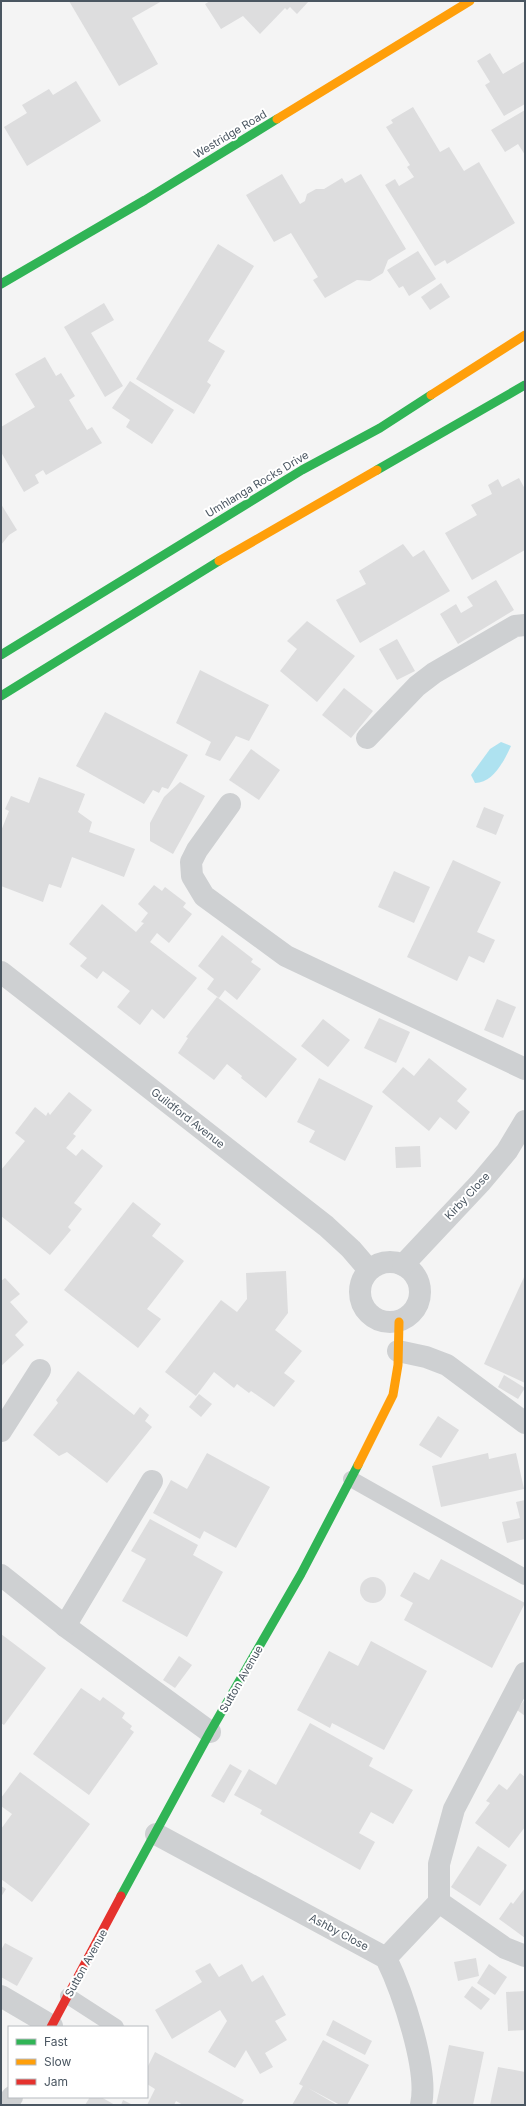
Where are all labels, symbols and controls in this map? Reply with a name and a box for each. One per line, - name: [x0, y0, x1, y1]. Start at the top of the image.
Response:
- street label: Westridge Road: [191, 107, 269, 161]
- street label: Umhlanga Rocks Drive: [203, 448, 311, 520]
- street label: Guildford Avenue: [148, 1085, 228, 1151]
- street label: Kirby Close: [441, 1169, 493, 1223]
- street label: Sutton Avenue: [216, 1643, 266, 1715]
- street label: Ashby Close: [307, 1911, 371, 1953]
- street label: Sutton Avenue: [62, 1927, 110, 1999]
- legend: [8, 2026, 148, 2098]
- text: Fast: [44, 2034, 68, 2049]
- text: Slow: [44, 2054, 72, 2069]
- text: Jam: [44, 2074, 68, 2089]

